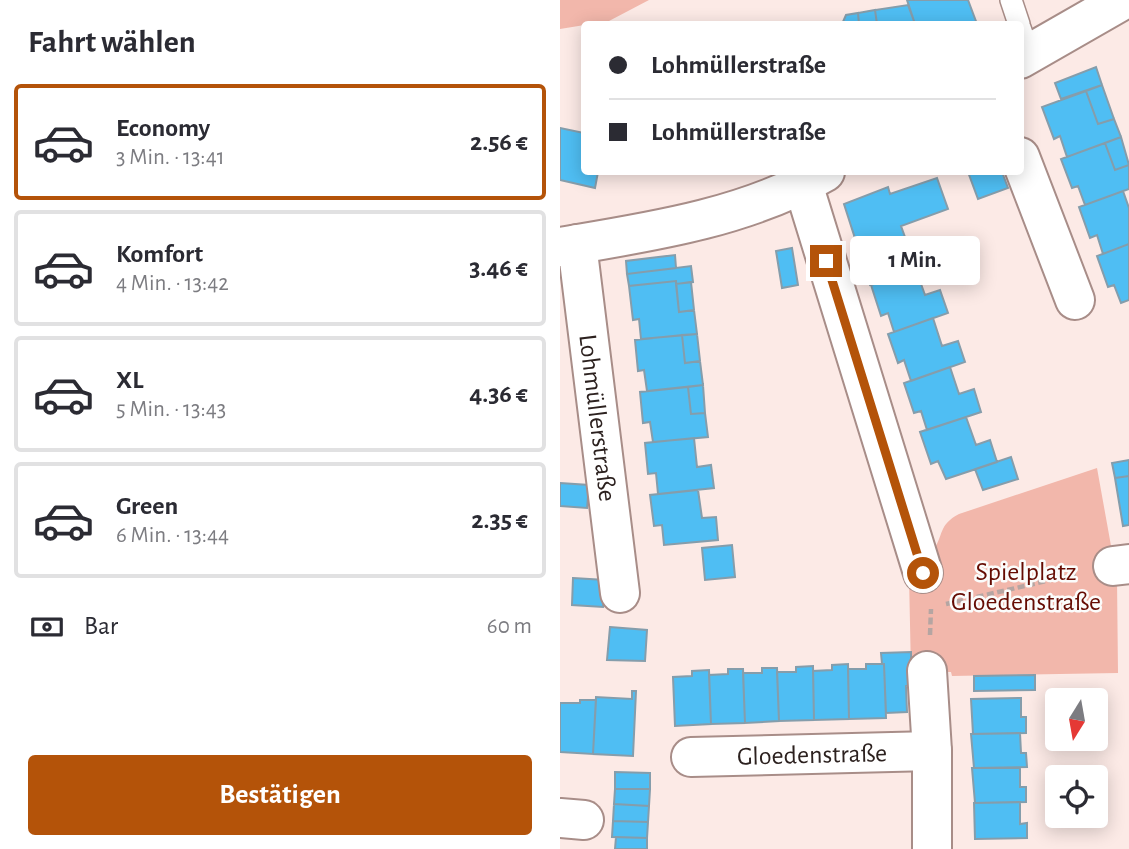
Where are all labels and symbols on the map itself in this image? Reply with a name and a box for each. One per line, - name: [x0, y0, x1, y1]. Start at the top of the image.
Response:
- callout: 1 Min.: [850, 236, 980, 286]
- route end: [810, 245, 842, 277]
- street label: Lohmüllerstraße: [574, 333, 621, 503]
- route start: [907, 557, 939, 589]
- park label: Spielplatz Gloedenstraße: [951, 559, 1101, 615]
- north arrow: [1045, 688, 1108, 751]
- street label: Gloedenstraße: [737, 740, 887, 770]

